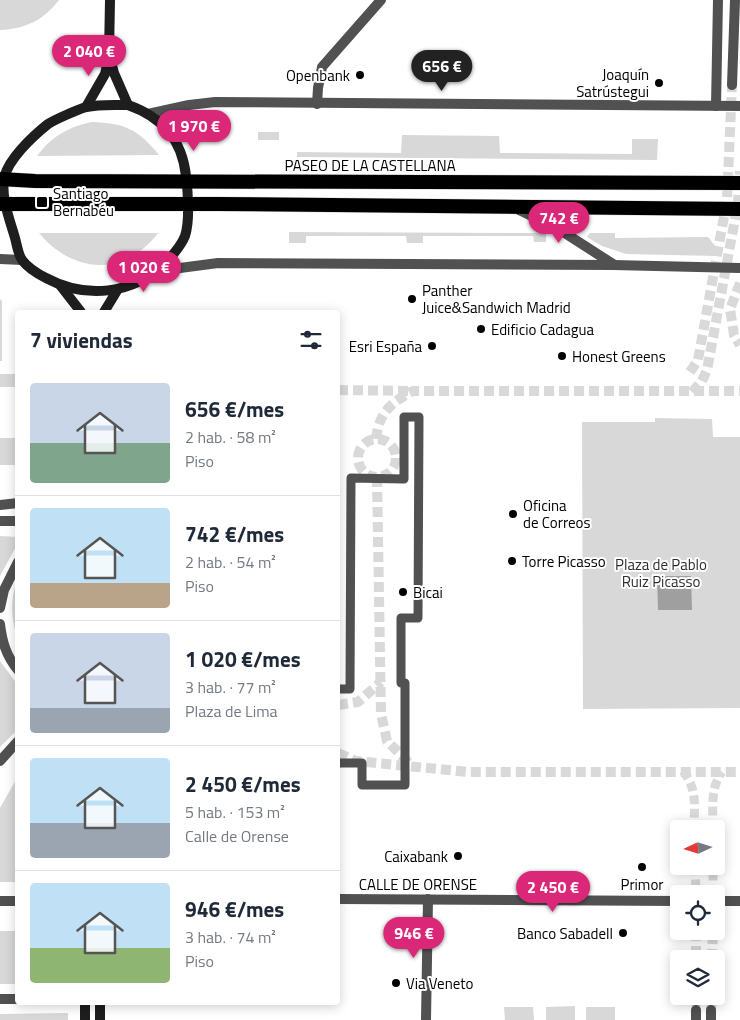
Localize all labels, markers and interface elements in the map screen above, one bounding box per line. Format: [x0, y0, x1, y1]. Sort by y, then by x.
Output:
pin: 2 040 € [43, 34, 135, 77]
text: 2 040 € [63, 39, 115, 63]
pin: 656 € [407, 49, 477, 92]
text: 656 € [422, 54, 462, 78]
place label: Joaquín Satrústegui [576, 63, 649, 103]
place label: Openbank [286, 64, 350, 87]
marker: Openbank [354, 69, 366, 81]
marker: Joaquín Satrústegui [653, 77, 665, 89]
pin: 1 970 € [148, 110, 240, 152]
text: 1 970 € [168, 114, 220, 138]
street label: PASEO DE LA CASTELLANA [284, 154, 456, 177]
place label: Santiago Bernabéu [53, 182, 114, 222]
marker: Santiago Bernabéu [35, 195, 49, 209]
pin: 742 € [524, 202, 594, 244]
text: 742 € [539, 206, 579, 230]
pin: 1 020 € [98, 250, 190, 293]
text: 1 020 € [118, 255, 170, 279]
place label: Panther Juice&Sandwich Madrid [422, 279, 571, 319]
marker: Panther Juice&Sandwich Madrid [406, 293, 418, 305]
place label: Edificio Cadagua [491, 318, 594, 341]
marker: Edificio Cadagua [475, 323, 487, 335]
text: 7 viviendas [30, 324, 133, 356]
icon: filters [297, 326, 325, 354]
place label: Esri España [349, 335, 422, 358]
marker: Esri España [426, 340, 438, 352]
place label: Honest Greens [572, 345, 666, 368]
marker: Honest Greens [556, 350, 568, 362]
text: 656 €/mes [185, 393, 284, 425]
icon: home [70, 403, 130, 463]
text: 2 hab. · 58 m² [185, 425, 276, 449]
text: Piso [185, 449, 214, 473]
place label: Oficina de Correos [523, 494, 590, 534]
marker: Oficina de Correos [507, 508, 519, 520]
text: 742 €/mes [185, 518, 284, 550]
icon: home [70, 528, 130, 588]
text: 2 hab. · 54 m² [185, 550, 276, 574]
place label: Torre Picasso [522, 550, 606, 573]
park label: Plaza de Pablo Ruiz Picasso [615, 553, 707, 593]
marker: Torre Picasso [506, 555, 518, 567]
text: Piso [185, 574, 214, 598]
place label: Bicai [413, 581, 443, 604]
marker: Bicai [397, 586, 409, 598]
text: 1 020 €/mes [185, 643, 301, 675]
icon: home [70, 653, 130, 713]
text: 3 hab. · 77 m² [185, 675, 276, 699]
text: Plaza de Lima [185, 699, 278, 723]
text: 2 450 €/mes [185, 768, 301, 800]
icon: home [70, 778, 130, 838]
text: 5 hab. · 153 m² [185, 800, 285, 824]
north arrow [670, 820, 725, 875]
map controls [670, 820, 725, 1005]
text: Calle de Orense [185, 824, 289, 848]
place label: Caixabank [384, 845, 448, 868]
marker: Caixabank [452, 850, 464, 862]
marker: Primor [636, 861, 648, 873]
pin: 2 450 € [507, 870, 599, 913]
street label: CALLE DE ORENSE [359, 873, 477, 896]
place label: Primor [620, 873, 664, 896]
text: 2 450 € [527, 875, 579, 899]
button: locate [670, 885, 725, 940]
text: 946 €/mes [185, 893, 284, 925]
icon: home [70, 903, 130, 963]
pin: 946 € [379, 916, 449, 959]
text: 946 € [394, 921, 434, 945]
place label: Banco Sabadell [517, 922, 613, 945]
text: 3 hab. · 74 m² [185, 925, 276, 949]
marker: Banco Sabadell [617, 927, 629, 939]
text: Piso [185, 949, 214, 973]
button: layers [670, 950, 725, 1005]
place label: Via Veneto [406, 972, 474, 995]
marker: Via Veneto [390, 977, 402, 989]

